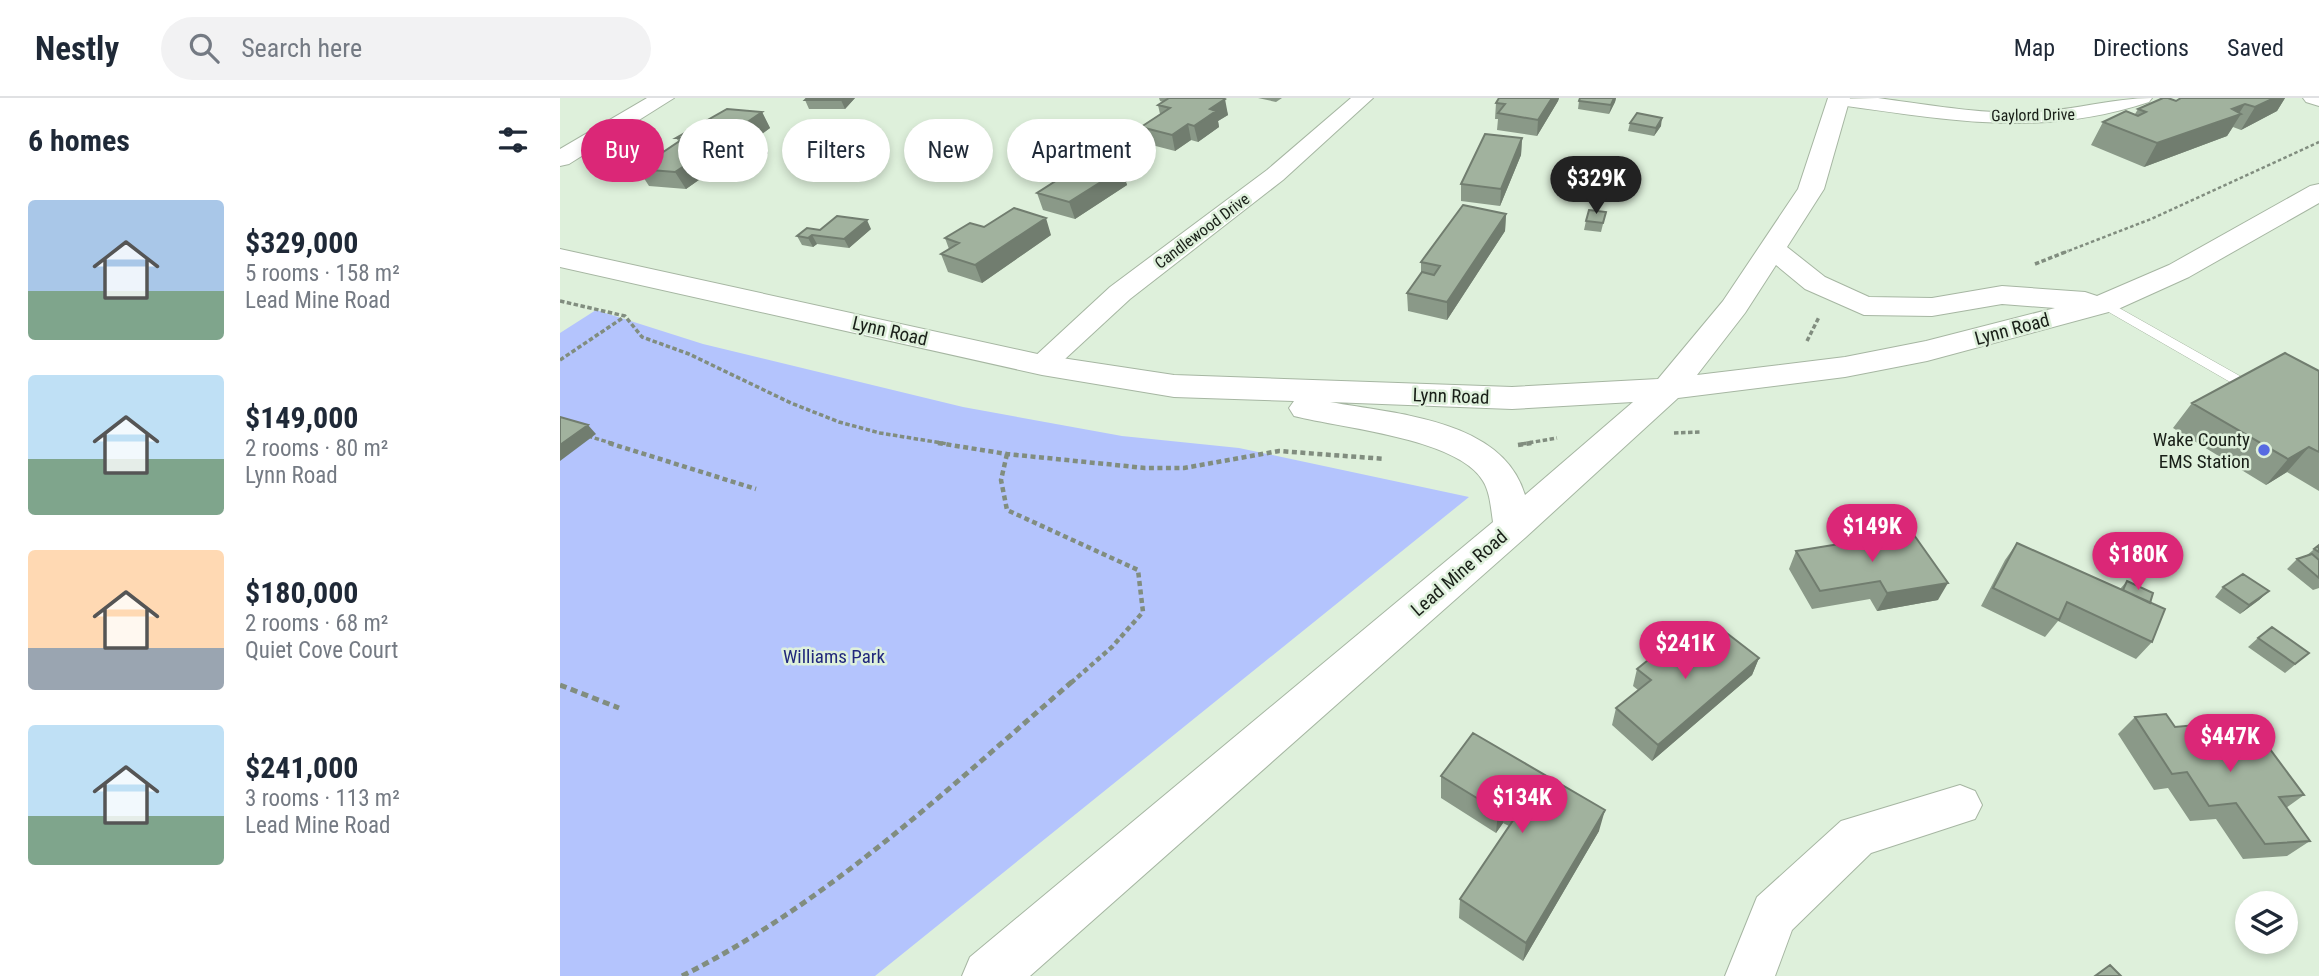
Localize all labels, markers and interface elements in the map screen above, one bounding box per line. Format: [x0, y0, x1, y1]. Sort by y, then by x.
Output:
search box [161, 17, 651, 80]
text: Nestly [35, 29, 119, 68]
icon: search [185, 29, 223, 67]
text: Search here [241, 33, 362, 63]
text: Map [2014, 34, 2055, 62]
text: Directions [2093, 34, 2189, 62]
text: Saved [2227, 34, 2284, 62]
street label: Gaylord Drive [1991, 105, 2075, 125]
chip: Buy [581, 119, 664, 182]
chip: Rent [678, 119, 768, 182]
chip: Filters [782, 119, 890, 182]
chip: New [904, 119, 993, 182]
chip: Apartment [1007, 119, 1156, 182]
icon: filters [494, 121, 532, 159]
text: 6 homes [28, 123, 130, 158]
pin: $329K [1547, 156, 1645, 216]
text: $329K [1566, 165, 1626, 192]
street label: Candlewood Drive [1151, 189, 1253, 273]
text: $329,000 [245, 225, 358, 260]
icon: home [84, 228, 168, 312]
text: 5 rooms · 158 m² [245, 260, 400, 287]
text: Lead Mine Road [245, 287, 390, 314]
street label: Lynn Road [1972, 308, 2052, 350]
street label: Lynn Road [850, 311, 930, 351]
street label: Lynn Road [1412, 383, 1490, 409]
text: $149,000 [245, 400, 358, 435]
icon: home [84, 403, 168, 487]
place label: Wake County EMS Station [2153, 428, 2250, 473]
text: 2 rooms · 80 m² [245, 435, 388, 462]
marker: Wake County EMS Station [2256, 442, 2272, 458]
text: Lynn Road [245, 462, 338, 489]
pin: $149K [1823, 504, 1921, 564]
text: $149K [1842, 513, 1902, 540]
street label: Lead Mine Road [1406, 525, 1512, 621]
pin: $180K [2089, 532, 2187, 592]
text: $180K [2108, 541, 2168, 568]
text: $180,000 [245, 575, 358, 610]
icon: home [84, 578, 168, 662]
text: 2 rooms · 68 m² [245, 610, 388, 637]
pin: $241K [1636, 622, 1734, 681]
text: $241K [1655, 630, 1715, 657]
text: Quiet Cove Court [245, 637, 398, 664]
park label: Williams Park [783, 645, 886, 668]
pin: $447K [2181, 714, 2279, 774]
text: $447K [2200, 723, 2260, 750]
text: $241,000 [245, 750, 358, 785]
icon: home [84, 753, 168, 837]
pin: $134K [1473, 776, 1571, 835]
text: $134K [1492, 784, 1552, 811]
text: 3 rooms · 113 m² [245, 785, 400, 812]
text: Lead Mine Road [245, 812, 390, 839]
map controls [2235, 891, 2298, 954]
button: layers [2235, 891, 2298, 954]

